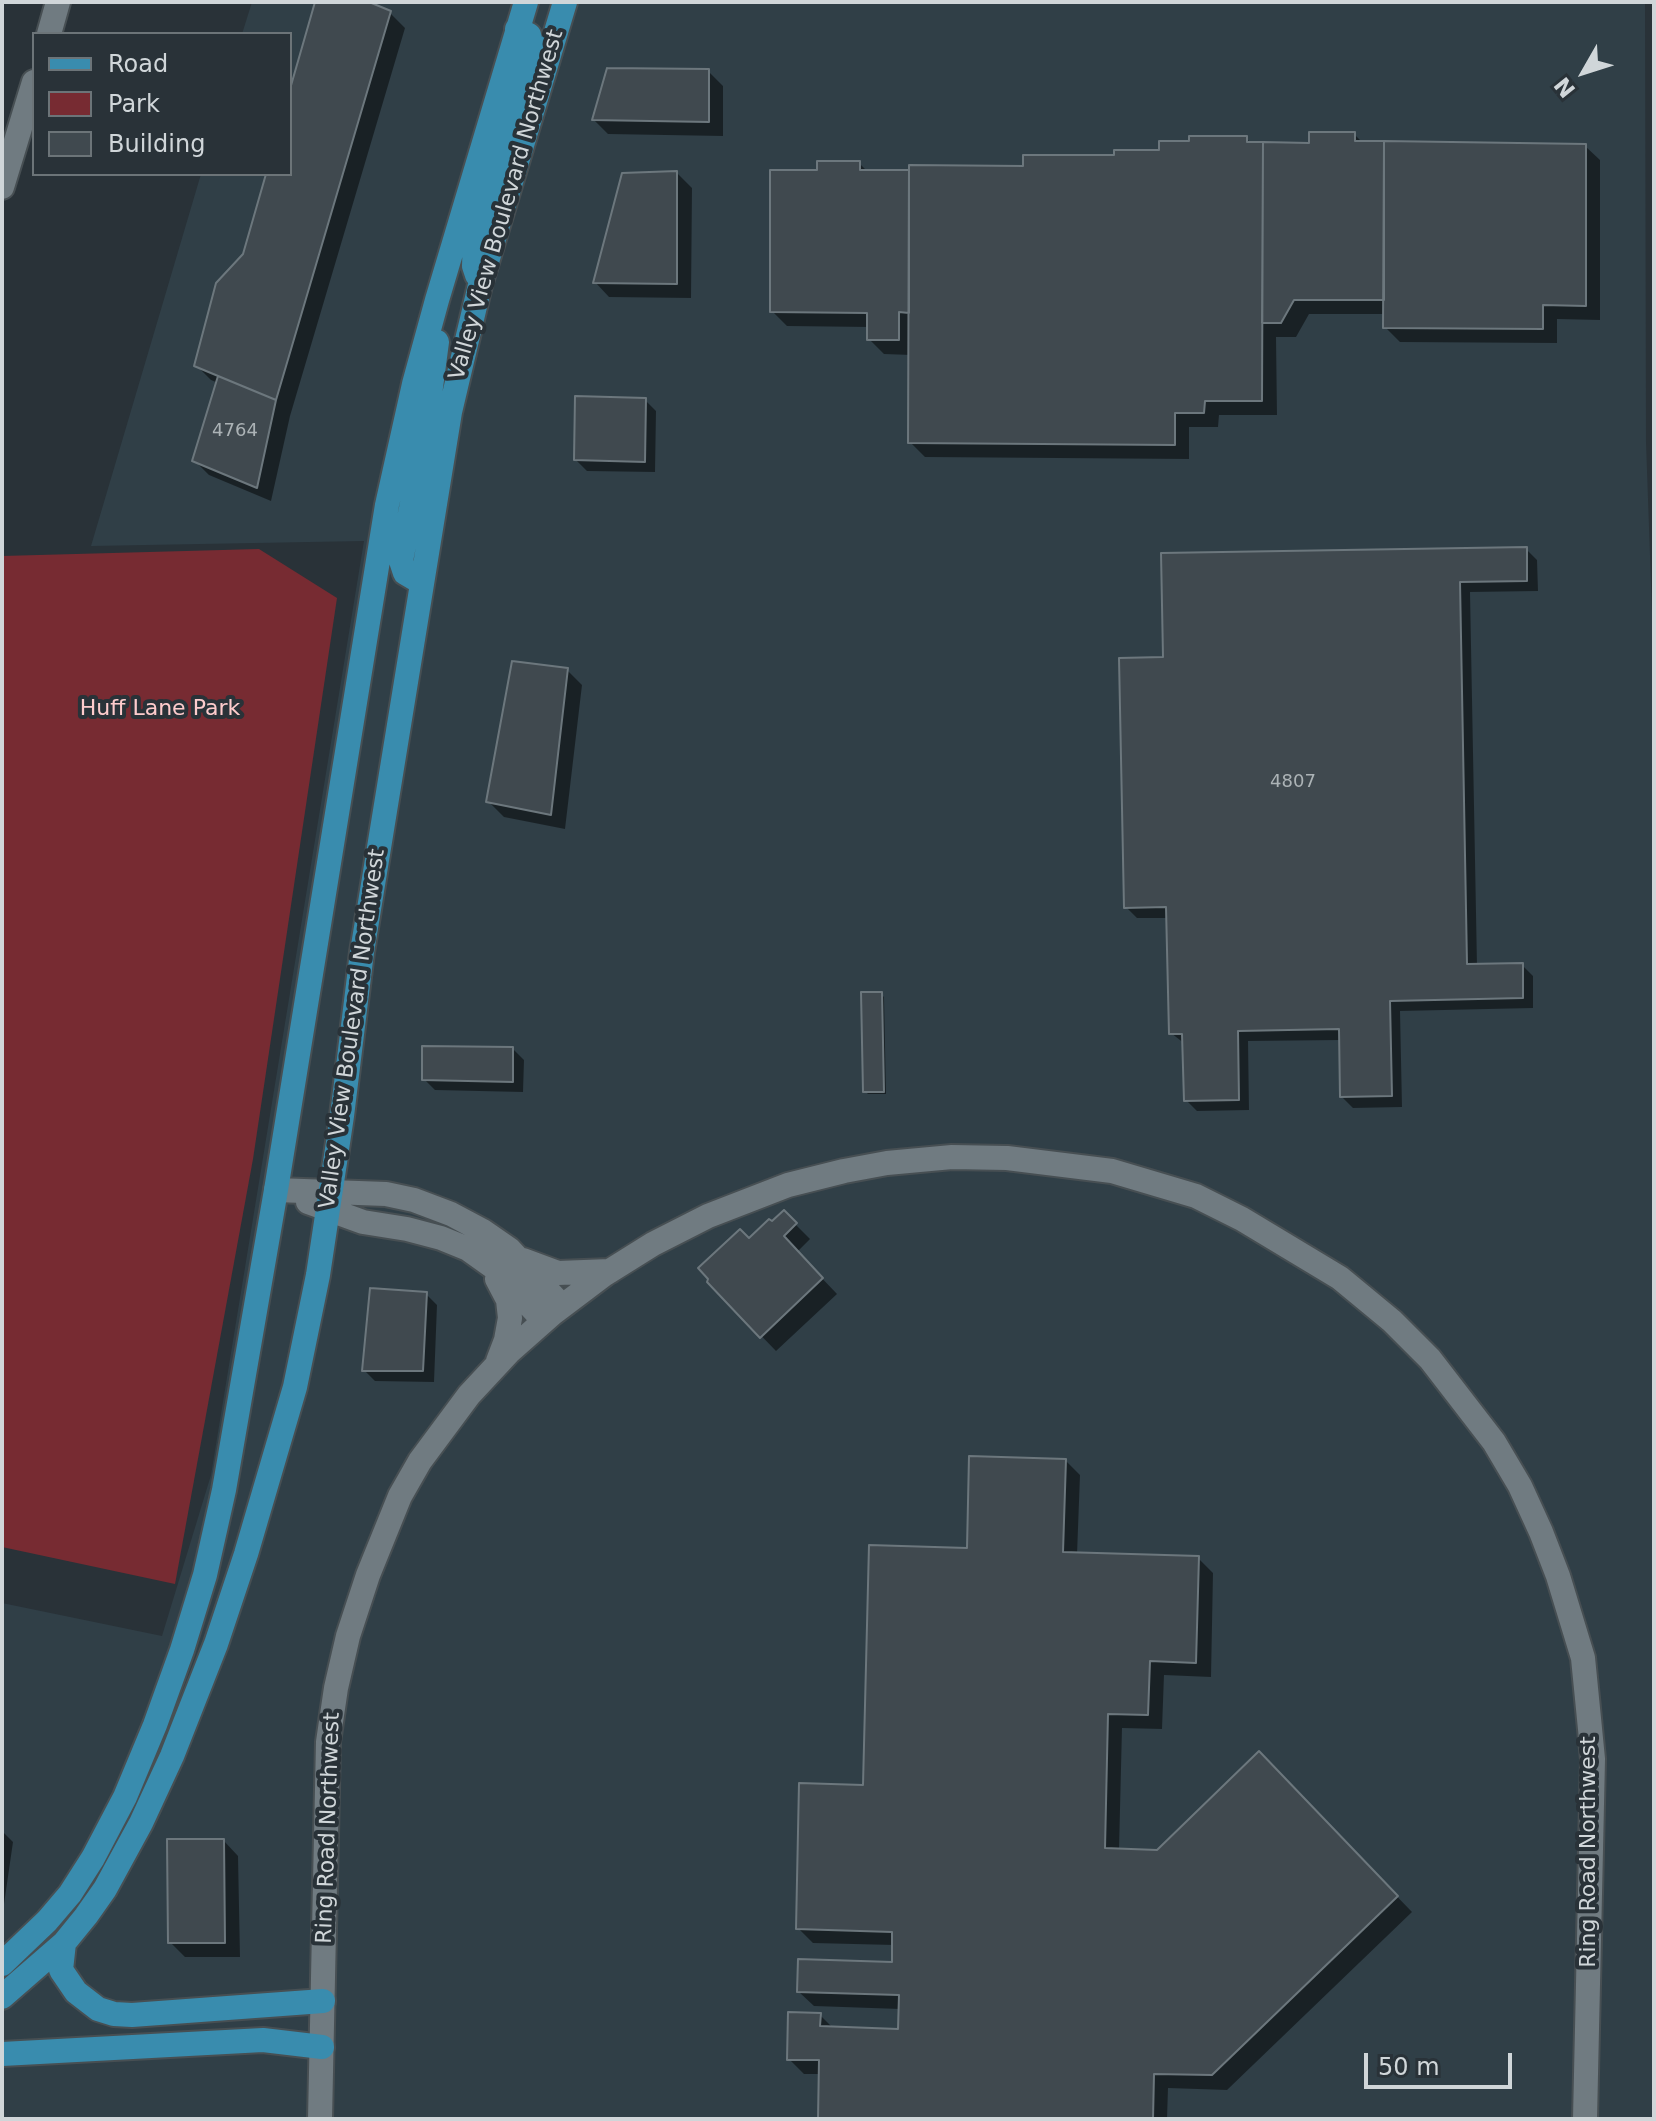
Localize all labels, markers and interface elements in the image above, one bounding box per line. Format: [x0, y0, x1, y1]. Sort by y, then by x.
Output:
street label: Valley View Boulevard Northwest [444, 27, 570, 383]
legend [32, 32, 292, 176]
north arrow [1544, 32, 1624, 112]
text: Road [108, 50, 168, 78]
text: N [1549, 72, 1580, 102]
text: Park [108, 90, 160, 118]
text: Building [108, 130, 205, 158]
house number: 4764 [212, 420, 258, 442]
park label: Huff Lane Park [80, 696, 240, 722]
house number: 4807 [1270, 771, 1316, 793]
street label: Valley View Boulevard Northwest [315, 847, 391, 1211]
street label: Ring Road Northwest [312, 1712, 346, 1944]
street label: Ring Road Northwest [1576, 1736, 1602, 1968]
scale bar [1368, 2037, 1516, 2087]
text: 50 m [1378, 2053, 1440, 2081]

